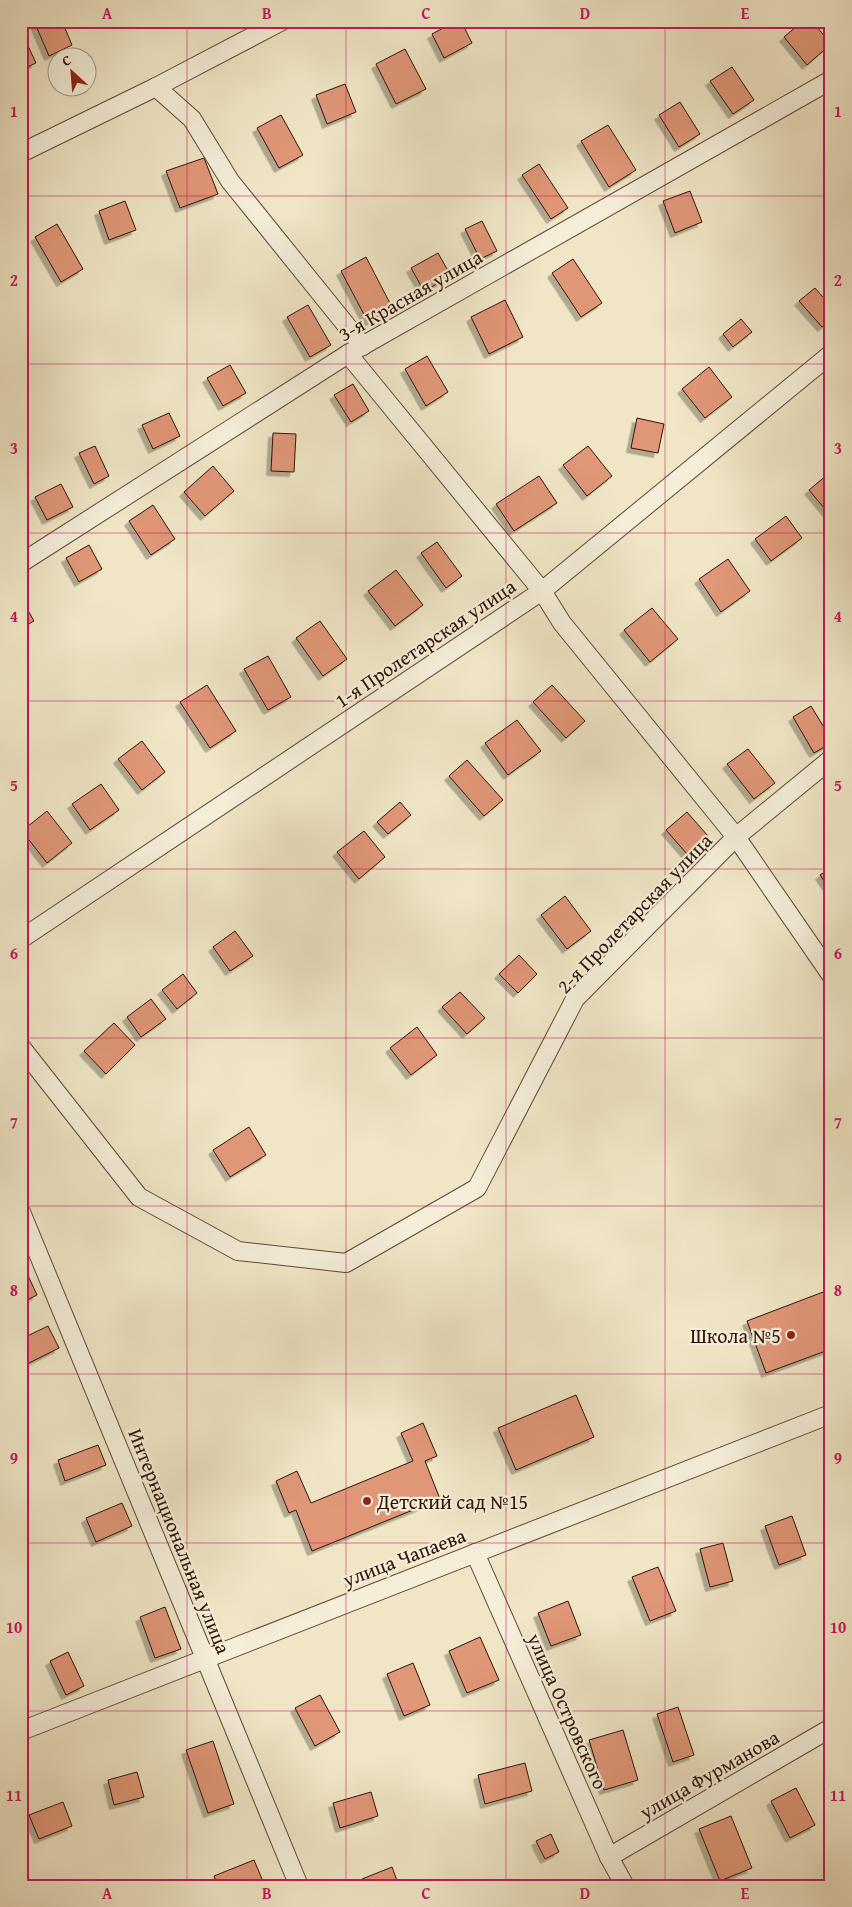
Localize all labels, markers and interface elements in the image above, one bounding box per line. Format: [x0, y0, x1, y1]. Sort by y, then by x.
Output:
text: A [102, 1, 113, 25]
text: B [262, 1, 272, 25]
text: C [421, 1, 431, 25]
text: D [580, 1, 590, 25]
text: E [741, 1, 750, 25]
north arrow [48, 48, 98, 98]
text: С [58, 50, 74, 71]
text: 1 [10, 99, 18, 123]
text: 1 [834, 99, 842, 123]
street label: 3-я Красная улица [333, 242, 488, 348]
text: 2 [10, 268, 18, 292]
text: 2 [834, 268, 842, 292]
text: 3 [10, 436, 18, 460]
text: 3 [834, 436, 842, 460]
street label: 1-я Пролетарская улица [329, 571, 522, 714]
text: 4 [10, 604, 18, 628]
text: 4 [834, 604, 842, 628]
text: 5 [10, 773, 18, 797]
text: 5 [834, 773, 842, 797]
street label: 2-я Пролетарская улица [550, 826, 719, 1000]
text: 6 [10, 941, 18, 965]
text: 6 [834, 941, 842, 965]
text: 7 [10, 1110, 18, 1134]
text: 7 [834, 1110, 842, 1134]
text: 8 [10, 1278, 18, 1302]
text: 8 [834, 1278, 842, 1302]
place label: Школа №5 [690, 1321, 781, 1350]
marker: Школа №5 [785, 1329, 797, 1341]
street label: Интернациональная улица [121, 1424, 239, 1658]
text: 9 [10, 1446, 18, 1470]
text: 9 [834, 1446, 842, 1470]
place label: Детский сад №15 [376, 1487, 528, 1516]
marker: Детский сад №15 [361, 1495, 373, 1507]
street label: улица Чапаева [337, 1520, 470, 1594]
text: 10 [6, 1615, 22, 1639]
text: 10 [830, 1615, 846, 1639]
street label: улица Островского [520, 1627, 615, 1794]
street label: улица Фурманова [633, 1722, 785, 1826]
text: 11 [6, 1783, 22, 1807]
text: 11 [830, 1783, 846, 1807]
text: A [102, 1881, 113, 1905]
text: B [262, 1881, 272, 1905]
text: C [421, 1881, 431, 1905]
text: D [580, 1881, 590, 1905]
text: E [741, 1881, 750, 1905]

